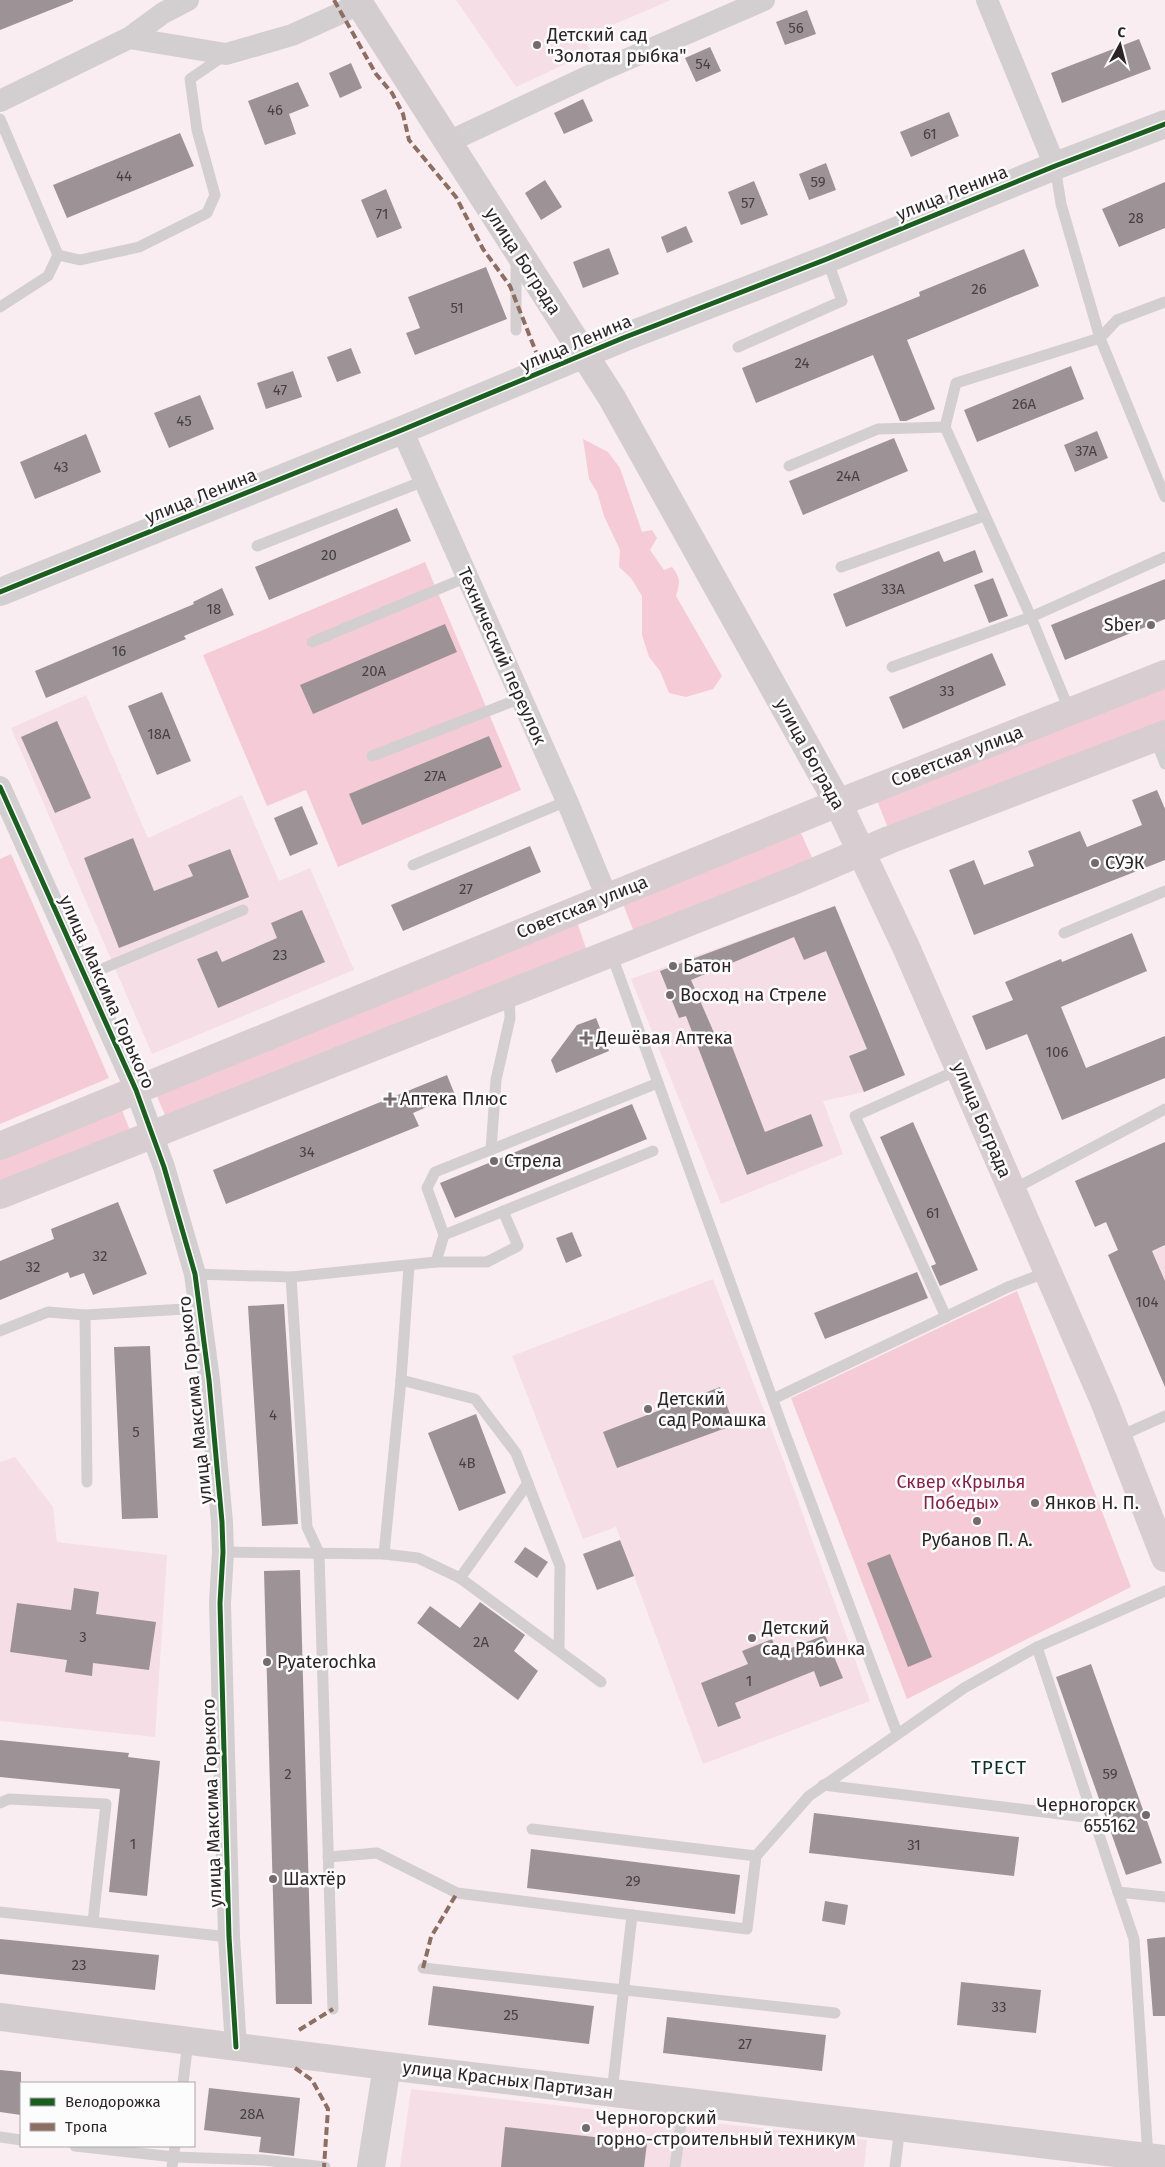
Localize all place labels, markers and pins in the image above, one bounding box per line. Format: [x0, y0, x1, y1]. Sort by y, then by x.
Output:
place label: Детский сад "Золотая рыбка" [546, 24, 686, 67]
marker: Детский сад "Золотая рыбка" [531, 39, 543, 51]
place label: Sber [1104, 614, 1141, 636]
marker: Sber [1145, 619, 1157, 631]
place label: СУЭК [1105, 852, 1145, 874]
marker: СУЭК [1089, 857, 1101, 869]
place label: Батон [683, 955, 732, 977]
marker: Батон [667, 960, 679, 972]
place label: Восход на Стреле [680, 984, 827, 1006]
marker: Восход на Стреле [664, 989, 676, 1001]
place label: Дешёвая Аптека [595, 1027, 733, 1049]
marker: Дешёвая Аптека [580, 1032, 592, 1044]
place label: Аптека Плюс [400, 1088, 508, 1110]
marker: Аптека Плюс [384, 1093, 396, 1105]
place label: Стрела [504, 1150, 562, 1172]
marker: Стрела [488, 1155, 500, 1167]
place label: Детский сад Ромашка [657, 1388, 767, 1431]
marker: Детский сад Ромашка [642, 1403, 654, 1415]
place label: Янков Н. П. [1045, 1492, 1139, 1514]
marker: Янков Н. П. [1029, 1497, 1041, 1509]
marker: Рубанов П. А. [971, 1515, 983, 1527]
place label: Рубанов П. А. [921, 1529, 1033, 1551]
place label: Детский сад Рябинка [761, 1617, 865, 1660]
marker: Детский сад Рябинка [746, 1632, 758, 1644]
place label: Pyaterochka [277, 1651, 377, 1673]
marker: Pyaterochka [261, 1656, 273, 1668]
place label: Черногорск 655162 [1037, 1794, 1137, 1837]
marker: Черногорск 655162 [1140, 1809, 1152, 1821]
place label: Шахтёр [283, 1868, 346, 1890]
marker: Шахтёр [267, 1873, 279, 1885]
place label: Черногорский горно-строительный техникум [596, 2107, 856, 2150]
marker: Черногорский горно-строительный техникум [580, 2122, 592, 2134]

